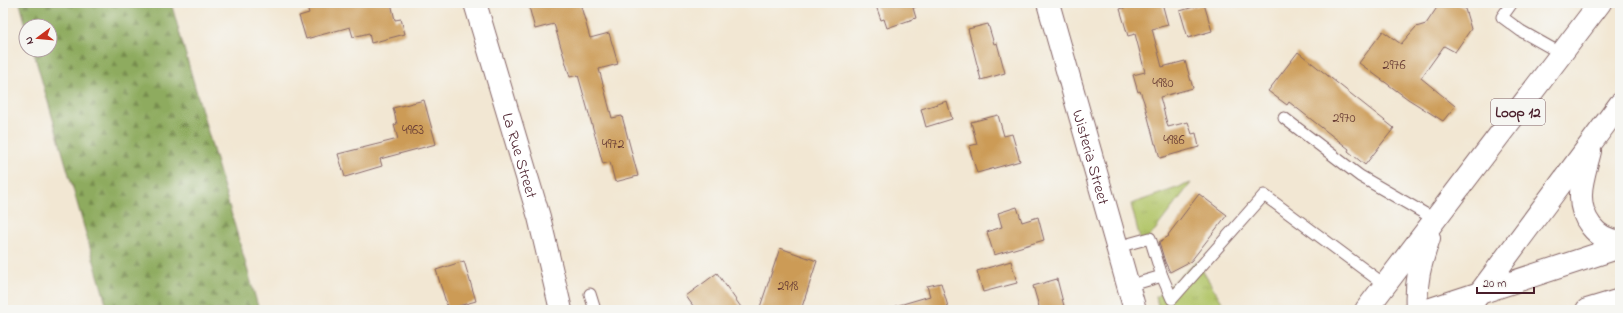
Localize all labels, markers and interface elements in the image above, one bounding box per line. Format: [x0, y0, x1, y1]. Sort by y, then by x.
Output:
north arrow [18, 18, 58, 58]
text: N [21, 35, 38, 46]
house number: 2976 [1382, 55, 1406, 76]
house number: 4980 [1152, 73, 1174, 94]
road number: Loop 12 [1491, 99, 1545, 125]
street label: Wisteria Street [1065, 107, 1115, 208]
house number: 2970 [1333, 108, 1356, 129]
street label: La Rue Street [495, 110, 543, 202]
house number: 4963 [402, 120, 424, 141]
house number: 4986 [1163, 130, 1185, 151]
house number: 4972 [602, 134, 624, 155]
scale bar [1477, 269, 1534, 295]
text: 20 m [1483, 275, 1506, 293]
house number: 2918 [778, 276, 798, 297]

